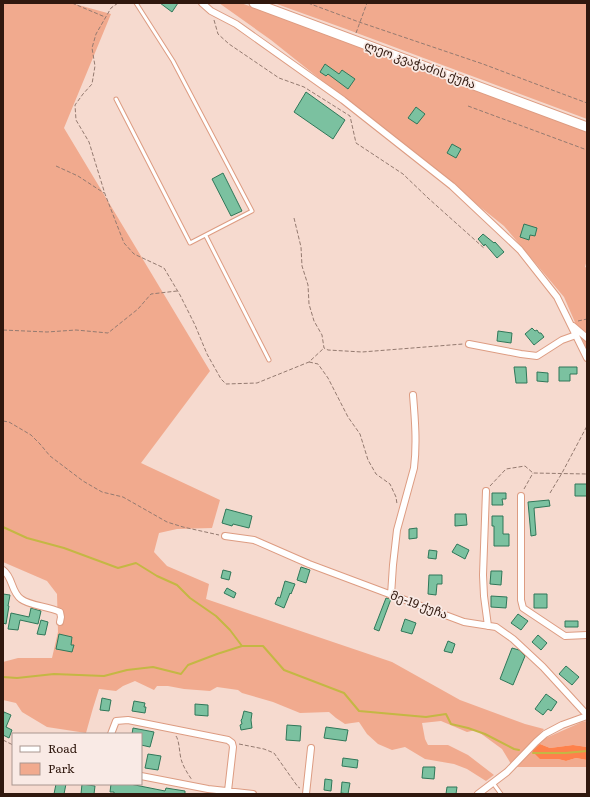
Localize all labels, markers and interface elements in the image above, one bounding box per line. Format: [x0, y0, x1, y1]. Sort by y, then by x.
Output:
street label: ლეო კვაჭაძის ქუჩა [362, 36, 479, 93]
street label: მე-19 ქუჩა [388, 585, 451, 623]
legend [12, 733, 142, 785]
text: Road [48, 739, 78, 757]
text: Park [48, 759, 75, 777]

